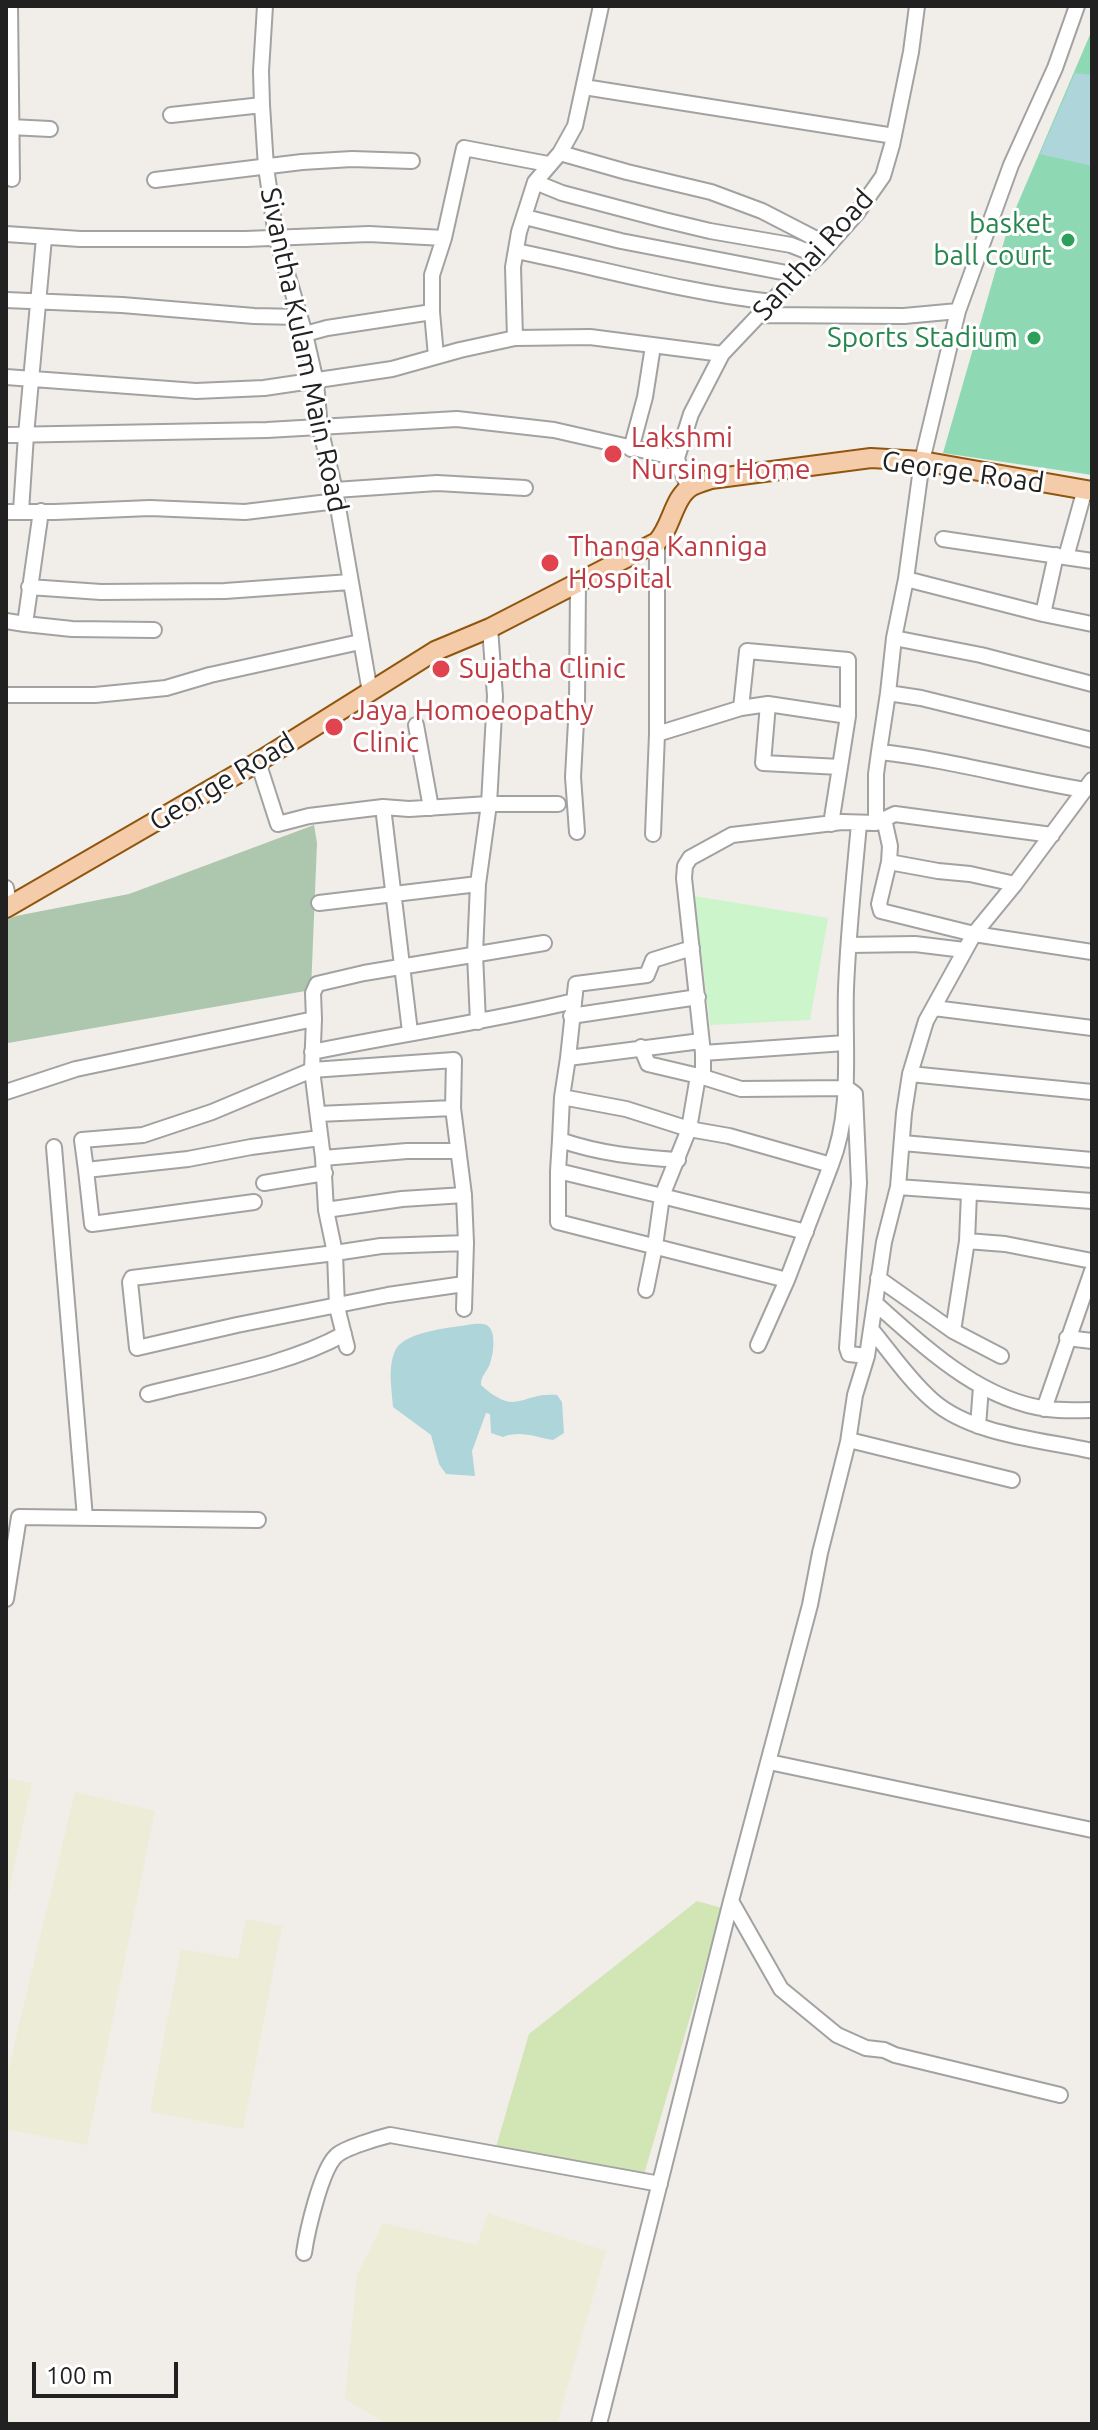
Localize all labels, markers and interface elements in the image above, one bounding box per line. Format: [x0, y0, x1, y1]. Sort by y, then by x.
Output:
street label: Santhai Road [746, 183, 880, 327]
street label: Sivantha Kulam Main Road [253, 185, 355, 515]
place label: basket ball court [933, 207, 1052, 273]
marker: basket ball court [1059, 231, 1077, 249]
place label: Sports Stadium [827, 321, 1018, 355]
marker: Sports Stadium [1025, 329, 1043, 347]
place label: Lakshmi Nursing Home [631, 421, 811, 487]
marker: Lakshmi Nursing Home [602, 443, 624, 465]
street label: George Road [880, 444, 1046, 500]
place label: Thanga Kanniga Hospital [568, 530, 768, 596]
marker: Thanga Kanniga Hospital [539, 552, 561, 574]
place label: Sujatha Clinic [459, 652, 626, 686]
marker: Sujatha Clinic [430, 658, 452, 680]
place label: Jaya Homoeopathy Clinic [352, 694, 594, 760]
marker: Jaya Homoeopathy Clinic [323, 716, 345, 738]
street label: George Road [143, 725, 301, 839]
scale bar [36, 2346, 182, 2396]
text: 100 m [46, 2362, 113, 2389]

